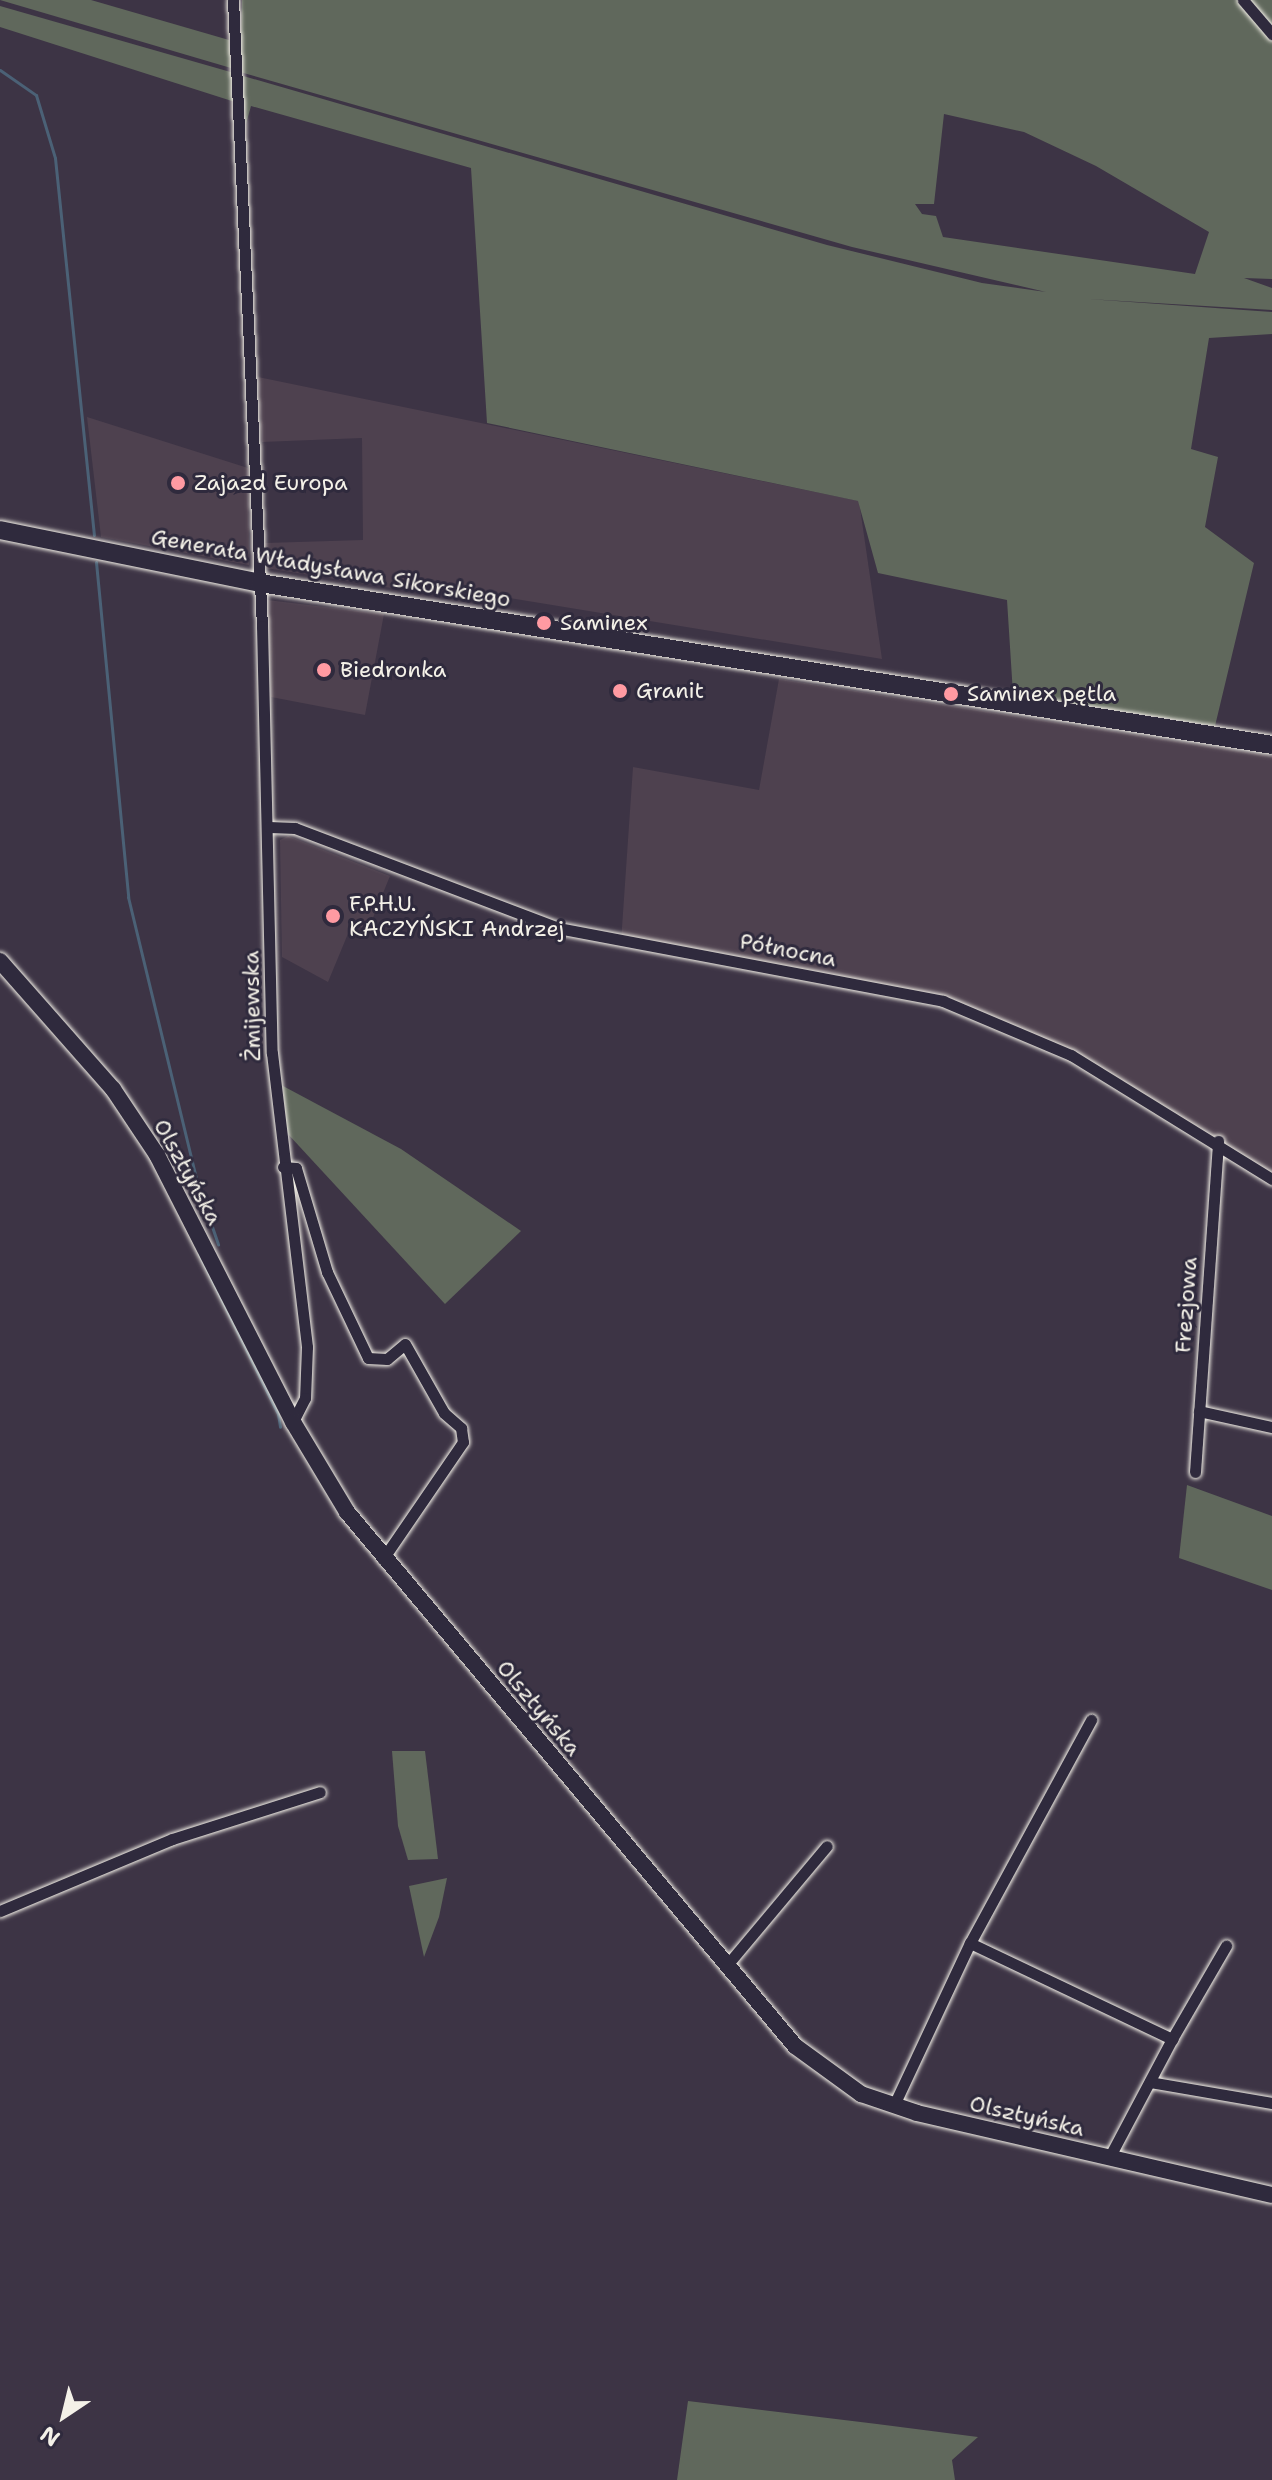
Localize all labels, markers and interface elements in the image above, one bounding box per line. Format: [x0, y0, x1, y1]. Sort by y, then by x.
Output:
place label: Zajazd Europa [194, 470, 348, 496]
marker: Zajazd Europa [169, 474, 187, 492]
street label: Generała Władysława Sikorskiego [149, 523, 513, 613]
place label: Saminex [560, 610, 648, 636]
marker: Saminex [535, 614, 553, 632]
place label: Biedronka [340, 657, 447, 683]
marker: Biedronka [315, 661, 333, 679]
place label: Granit [636, 678, 704, 704]
place label: Saminex pętla [967, 681, 1116, 707]
marker: Granit [611, 682, 629, 700]
marker: Saminex pętla [942, 685, 960, 703]
place label: F.P.H.U. KACZYŃSKI Andrzej [349, 890, 564, 942]
marker: F.P.H.U. KACZYŃSKI Andrzej [324, 907, 342, 925]
street label: Północna [738, 928, 838, 972]
street label: Żmijewska [238, 950, 266, 1062]
street label: Olsztyńska [148, 1114, 228, 1230]
street label: Frezjowa [1169, 1256, 1203, 1354]
street label: Olsztyńska [491, 1655, 587, 1761]
street label: Olsztyńska [967, 2090, 1087, 2142]
north arrow [24, 2376, 104, 2456]
text: N [34, 2419, 65, 2453]

